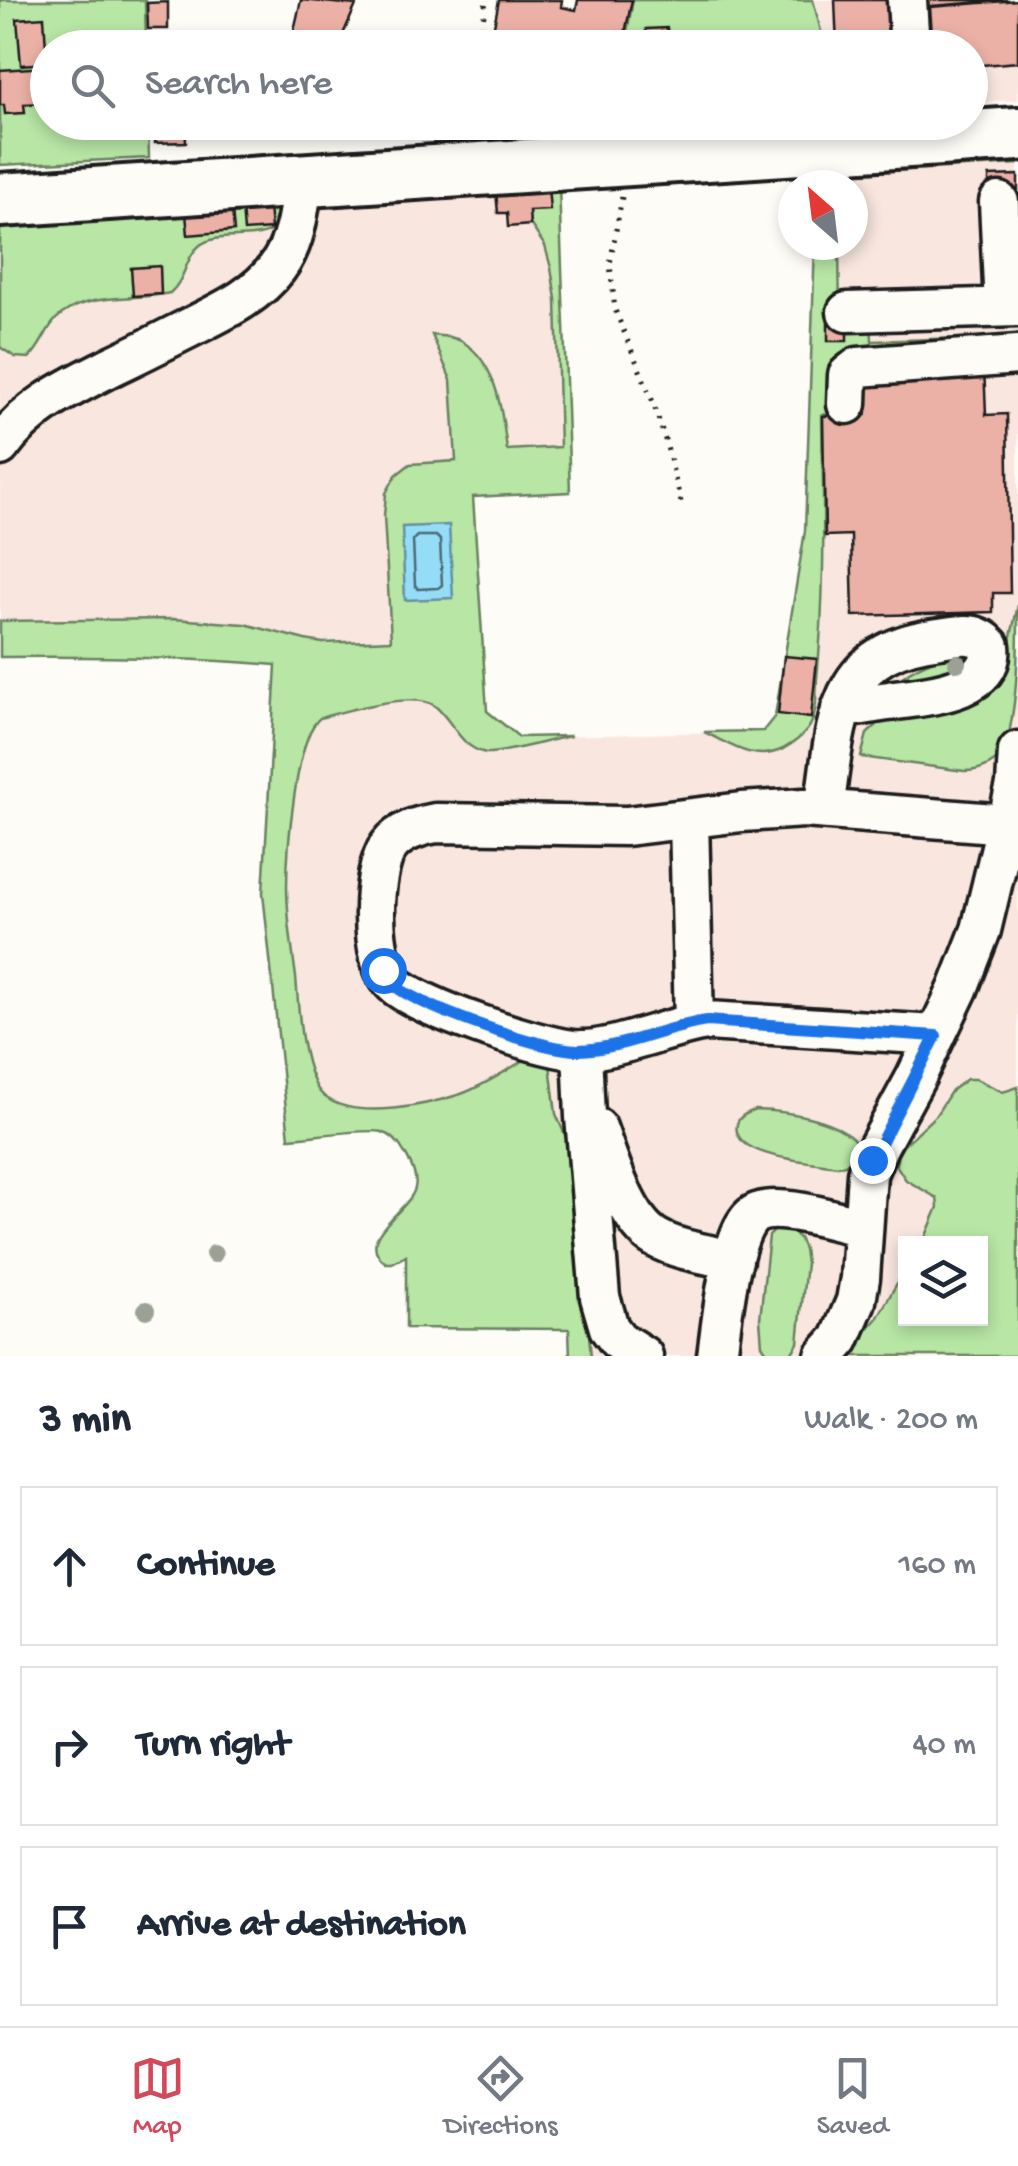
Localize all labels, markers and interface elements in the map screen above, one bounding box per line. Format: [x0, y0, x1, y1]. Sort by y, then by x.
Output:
search box [30, 30, 988, 140]
icon: search [65, 58, 120, 113]
text: Search here [145, 63, 332, 107]
north arrow [778, 170, 868, 260]
route start [361, 948, 407, 994]
route end [850, 1138, 896, 1184]
map controls [898, 1236, 988, 1326]
button: layers [898, 1236, 988, 1326]
text: 3 min [40, 1397, 131, 1446]
text: Walk · 200 m [804, 1402, 978, 1440]
icon: ahead [42, 1539, 97, 1594]
text: Continue [137, 1544, 275, 1588]
text: 160 m [898, 1547, 976, 1585]
icon: right [42, 1719, 97, 1774]
text: Turn right [137, 1724, 289, 1768]
text: 40 m [912, 1727, 976, 1765]
icon: arrive [42, 1899, 97, 1954]
text: Arrive at destination [137, 1904, 466, 1948]
tab: Map [130, 2051, 185, 2144]
tab: Directions [444, 2051, 558, 2144]
tab: Saved [817, 2051, 888, 2144]

